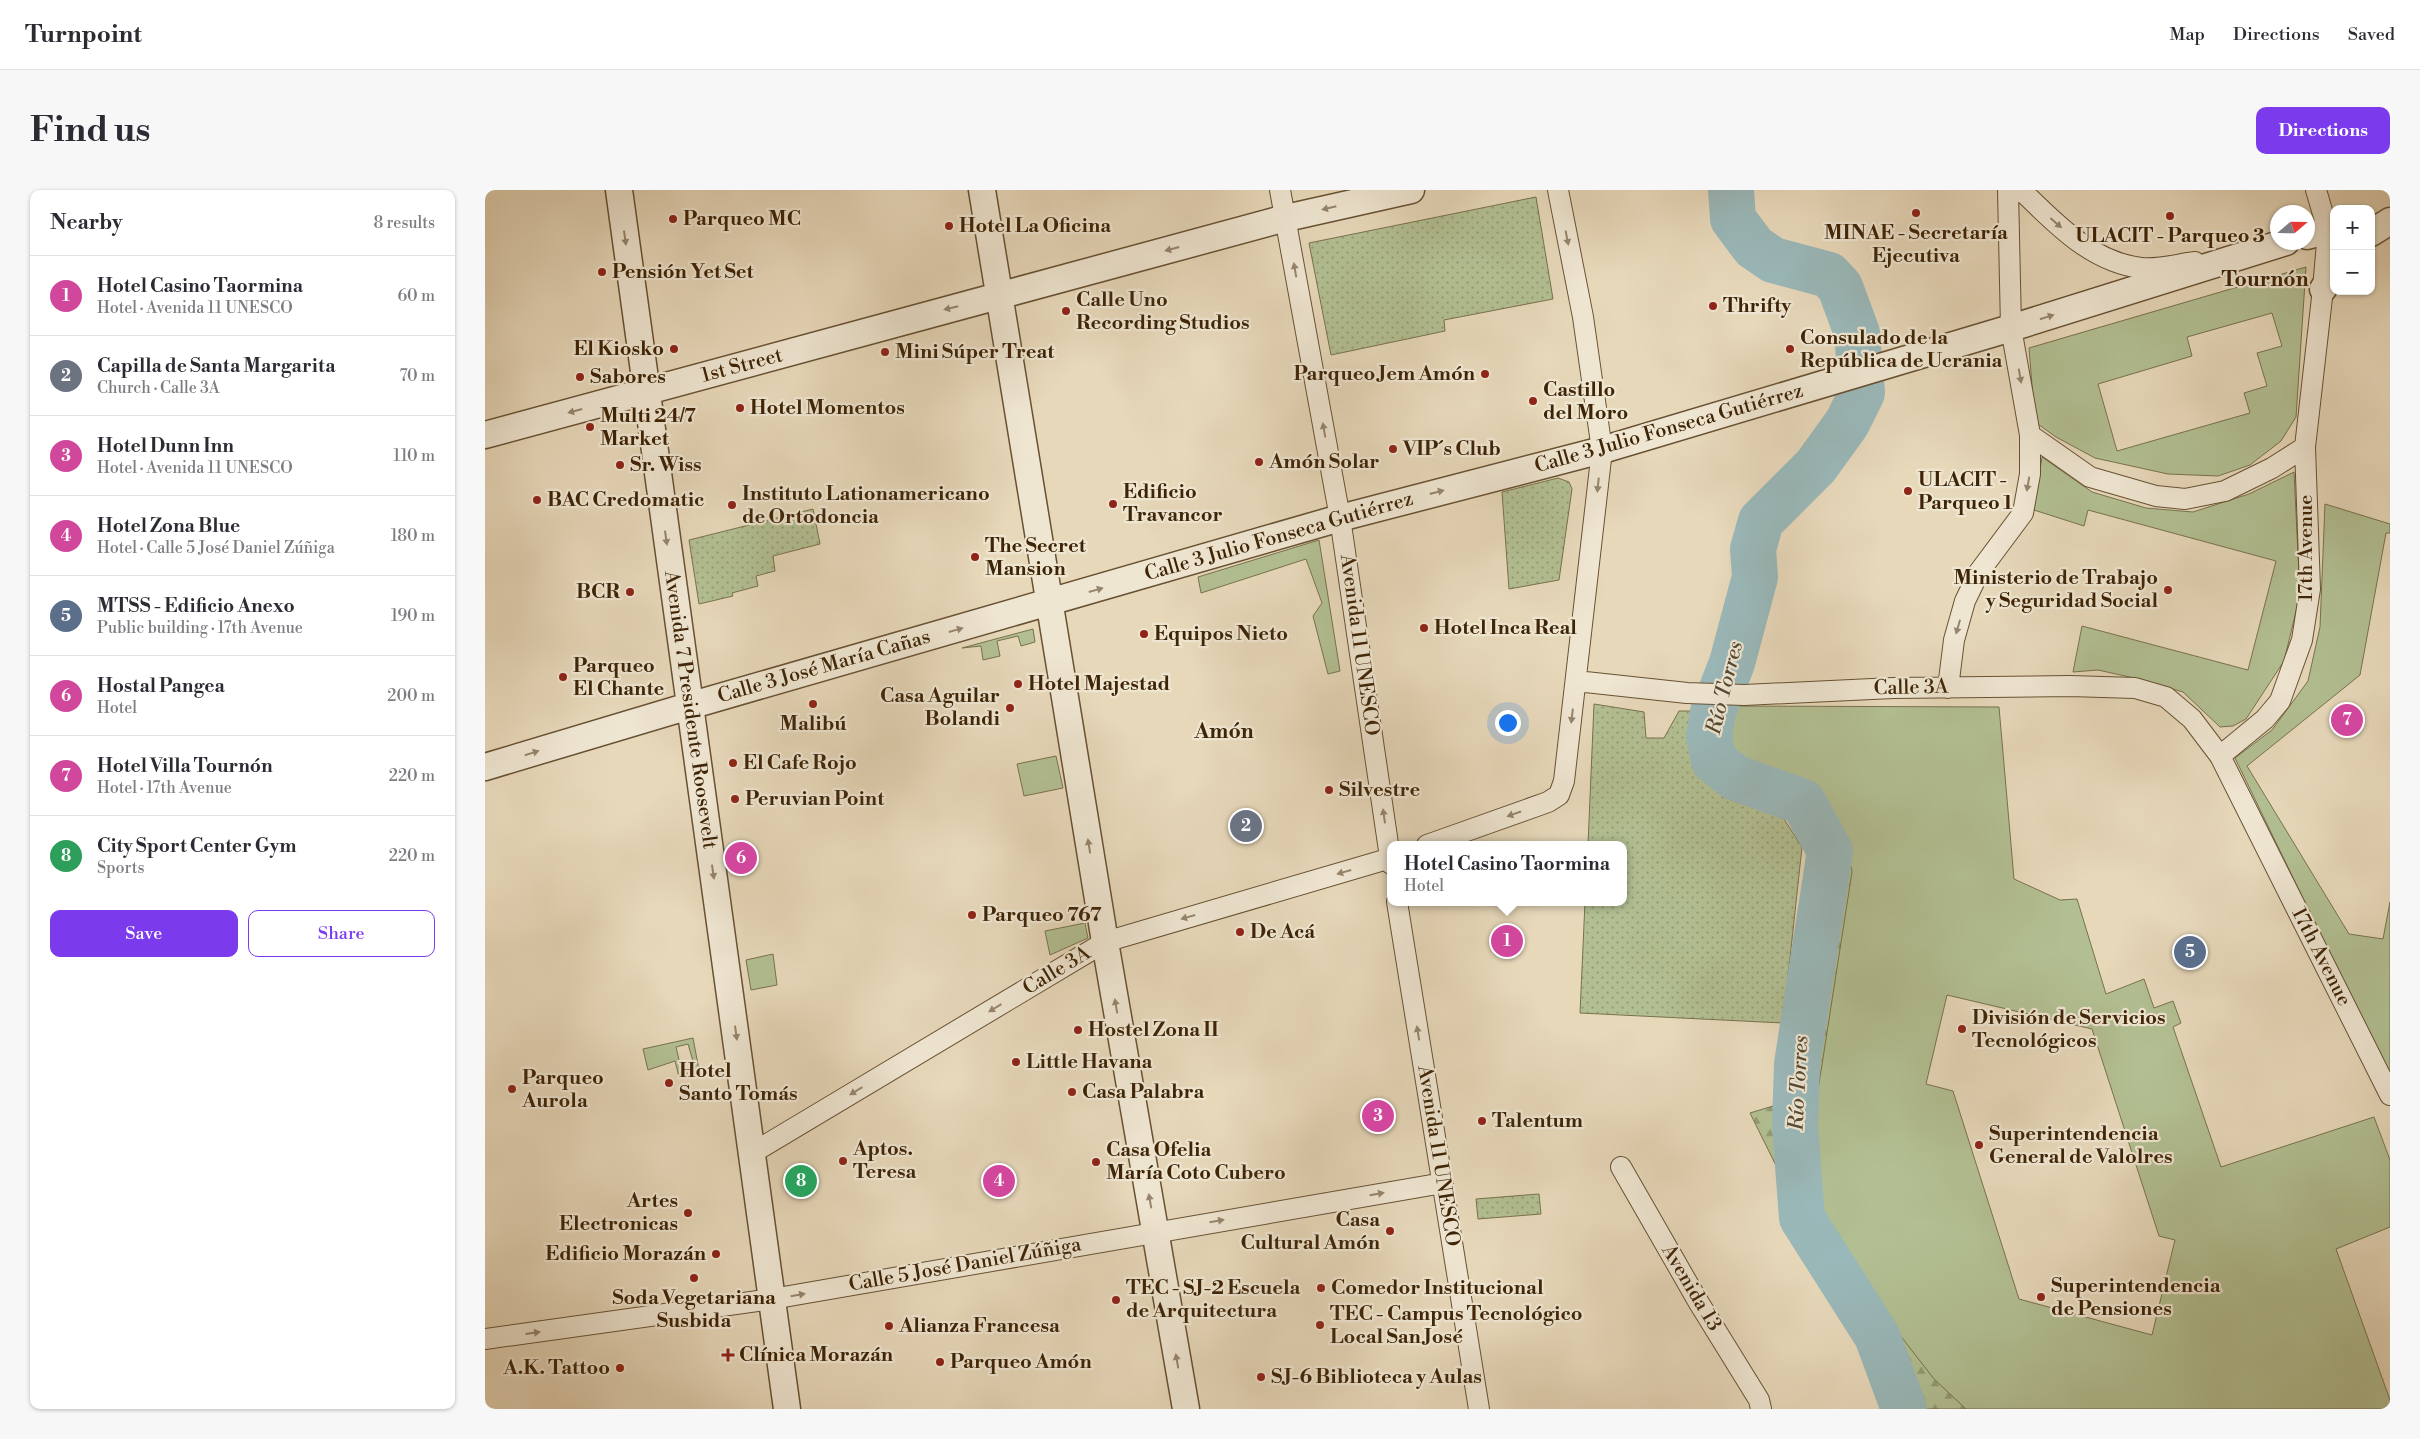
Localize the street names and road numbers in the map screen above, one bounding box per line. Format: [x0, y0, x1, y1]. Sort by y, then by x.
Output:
street label: 1st Street [699, 343, 785, 389]
street label: Calle 3 Julio Fonseca Gutiérrez [1532, 379, 1806, 479]
street label: Calle 3 Julio Fonseca Gutiérrez [1142, 487, 1416, 587]
street label: 17th Avenue [2294, 495, 2319, 601]
street label: Avenida 11 UNESCO [1334, 552, 1384, 737]
street label: Avenida 7 Presidente Roosevelt [658, 568, 722, 851]
street label: Calle 3 José María Cañas [715, 625, 933, 709]
street label: Calle 3A [1873, 675, 1950, 701]
street label: 17th Avenue [2286, 904, 2356, 1010]
street label: Calle 3A [1019, 940, 1097, 1001]
street label: Avenida 11 UNESCO [1411, 1063, 1465, 1248]
street label: Calle 5 José Daniel Zúñiga [847, 1232, 1084, 1298]
street label: Avenida 13 [1655, 1239, 1727, 1336]

